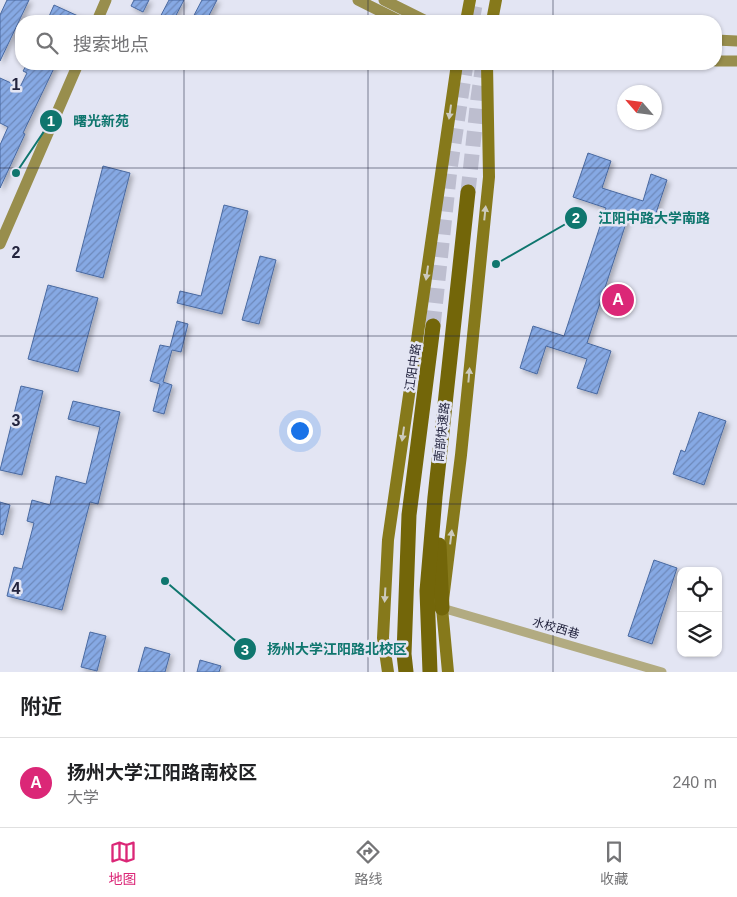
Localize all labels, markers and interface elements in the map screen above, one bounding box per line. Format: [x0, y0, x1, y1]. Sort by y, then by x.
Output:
search box [15, 15, 722, 70]
icon: search [33, 29, 61, 57]
text: 搜索地点 [73, 34, 149, 55]
text: 1 [12, 76, 21, 93]
north arrow [617, 85, 662, 130]
one-way arrow [446, 104, 454, 120]
callout: 曙光新苑 [38, 106, 139, 135]
text: 1 [47, 112, 55, 129]
text: 曙光新苑 [73, 113, 129, 129]
callout: 江阳中路大学南路 [563, 203, 720, 232]
one-way arrow [481, 205, 489, 221]
text: 2 [572, 209, 580, 226]
text: 江阳中路大学南路 [598, 210, 710, 226]
text: 2 [12, 244, 21, 261]
one-way arrow [422, 265, 430, 281]
pin: A [602, 281, 634, 319]
street label: 江阳中路 [403, 342, 423, 392]
one-way arrow [465, 367, 473, 383]
street label: 南部快速路 [432, 401, 452, 463]
text: 3 [12, 412, 21, 429]
your location [287, 418, 313, 444]
one-way arrow [399, 426, 407, 442]
one-way arrow [447, 528, 455, 544]
map controls [677, 567, 722, 657]
button: locate [677, 567, 722, 612]
text: 4 [12, 580, 21, 597]
one-way arrow [381, 587, 389, 603]
button: layers [677, 612, 722, 657]
street label: 水校西巷 [531, 615, 581, 641]
callout: 扬州大学江阳路北校区 [232, 635, 417, 664]
text: 3 [241, 641, 249, 658]
text: 扬州大学江阳路北校区 [267, 641, 407, 657]
text: 附近 [20, 695, 62, 718]
text: 扬州大学江阳路南校区 [67, 762, 257, 783]
text: A [30, 774, 42, 791]
text: 240 m [673, 774, 717, 791]
text: 大学 [67, 789, 99, 806]
tab: 地图 [109, 838, 137, 888]
tab: 路线 [354, 838, 382, 888]
tab: 收藏 [600, 838, 628, 888]

